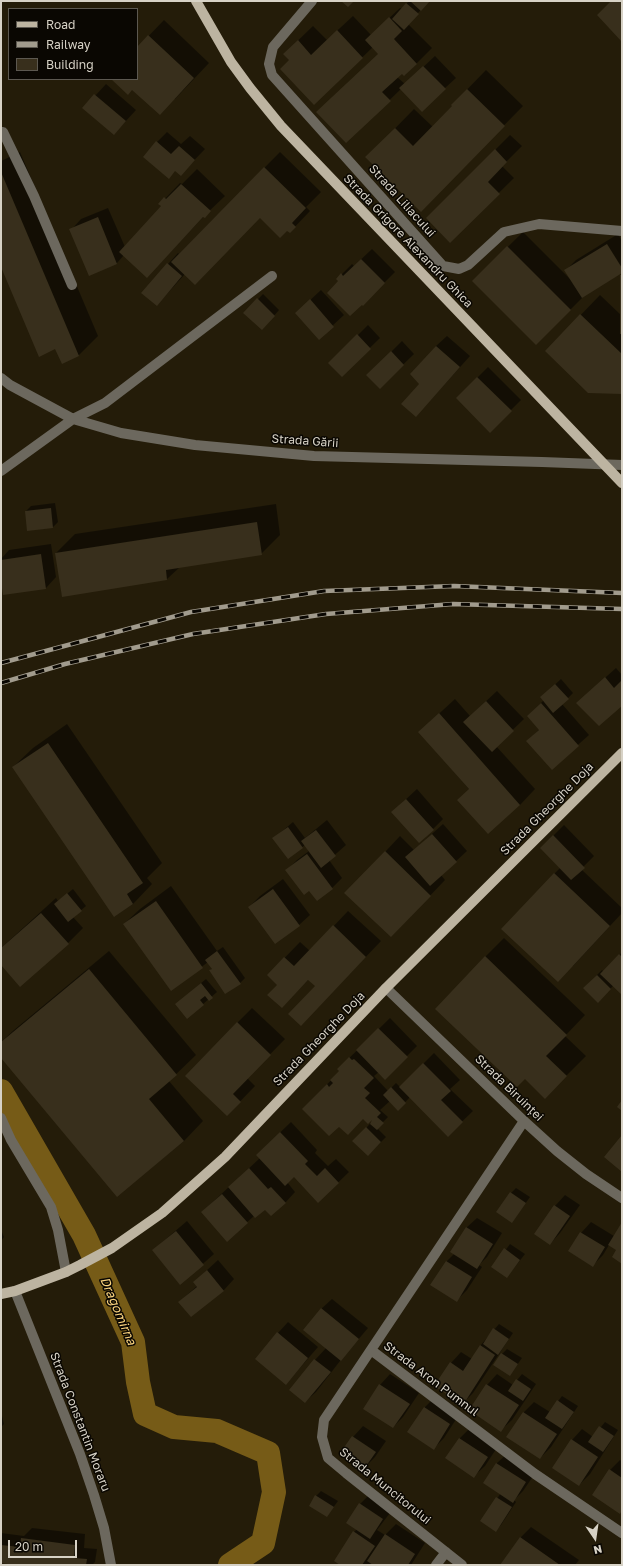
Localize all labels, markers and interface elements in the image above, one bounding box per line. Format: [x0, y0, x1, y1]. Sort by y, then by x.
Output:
legend [8, 8, 138, 80]
text: Road [46, 17, 75, 32]
text: Railway [46, 37, 91, 52]
text: Building [46, 57, 94, 72]
street label: Strada Liliacului [366, 162, 438, 240]
street label: Strada Grigore Alexandru Ghica [340, 171, 476, 311]
street label: Strada Gării [271, 431, 339, 451]
street label: Strada Gheorghe Doja [497, 759, 597, 859]
street label: Strada Gheorghe Doja [270, 989, 368, 1089]
street label: Strada Biruinței [472, 1052, 546, 1124]
water label: Dragomirna [97, 1275, 139, 1347]
street label: Strada Aron Pumnul [381, 1339, 481, 1419]
street label: Strada Constantin Moraru [47, 1350, 113, 1494]
street label: Strada Muncitorului [336, 1445, 434, 1527]
north arrow [575, 1518, 615, 1558]
scale bar [10, 1532, 79, 1558]
text: 20 m [15, 1539, 43, 1554]
text: N [592, 1543, 603, 1557]

